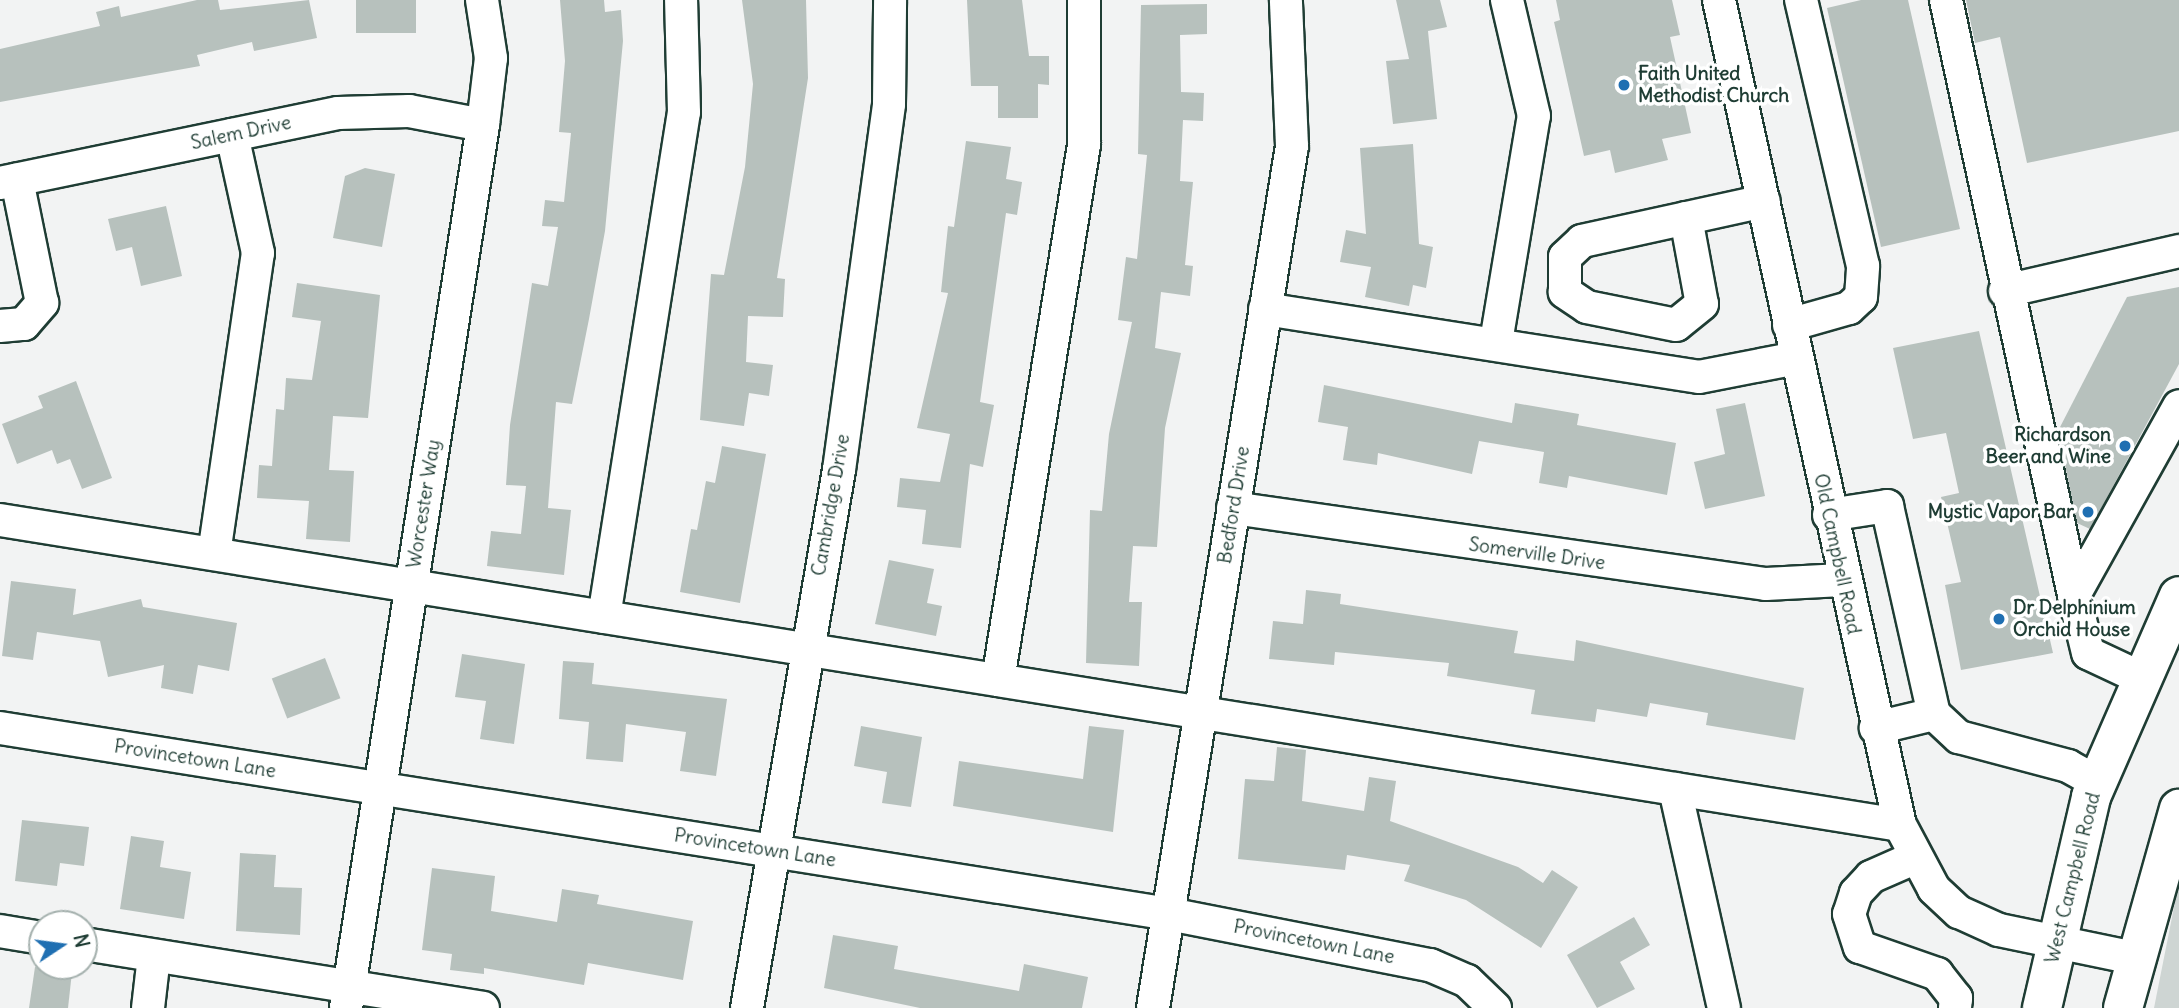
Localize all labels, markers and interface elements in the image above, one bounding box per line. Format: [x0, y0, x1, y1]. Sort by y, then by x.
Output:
place label: Faith United Methodist Church [1638, 63, 1789, 107]
marker: Faith United Methodist Church [1616, 77, 1632, 93]
street label: Salem Drive [189, 111, 293, 155]
place label: Richardson Beer and Wine [1985, 424, 2111, 468]
street label: Cambridge Drive [807, 432, 855, 578]
street label: Worcester Way [403, 438, 445, 570]
marker: Richardson Beer and Wine [2117, 438, 2133, 454]
street label: Bedford Drive [1213, 445, 1255, 565]
street label: Old Campbell Road [1809, 472, 1865, 636]
place label: Mystic Vapor Bar [1928, 501, 2074, 523]
marker: Mystic Vapor Bar [2080, 504, 2096, 520]
street label: Somerville Drive [1467, 533, 1607, 575]
place label: Dr Delphinium Orchid House [2013, 597, 2136, 641]
marker: Dr Delphinium Orchid House [1991, 611, 2007, 627]
street label: Provincetown Lane [112, 735, 278, 783]
street label: West Campbell Road [2041, 790, 2105, 966]
street label: Provincetown Lane [672, 824, 838, 872]
north arrow [28, 910, 98, 980]
street label: Provincetown Lane [1232, 915, 1396, 969]
text: N [68, 932, 95, 950]

